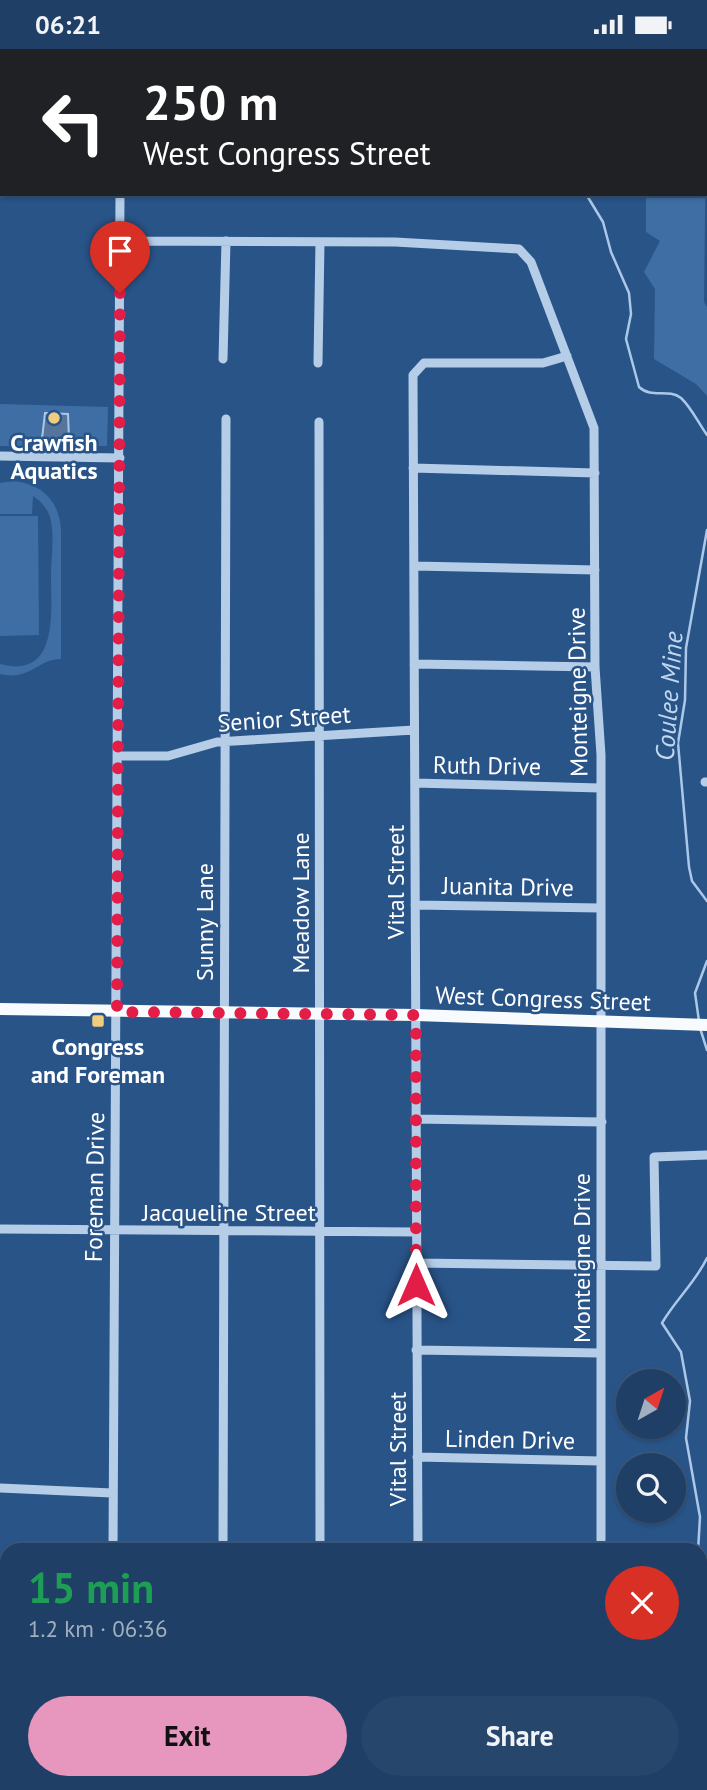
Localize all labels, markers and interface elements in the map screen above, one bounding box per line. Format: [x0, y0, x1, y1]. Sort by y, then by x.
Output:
text: 06:21 [35, 8, 101, 41]
text: 250 m [143, 70, 278, 134]
icon: left [28, 77, 119, 168]
text: West Congress Street [143, 132, 431, 174]
pin [90, 221, 150, 293]
icon: arrive [101, 232, 139, 270]
marker: Crawfish Aquatics [46, 410, 62, 426]
place label: Crawfish Aquatics [10, 427, 98, 486]
street label: Monteigne Drive [561, 607, 594, 777]
water label: Coulee Mine [648, 630, 689, 762]
street label: Senior Street [216, 698, 352, 739]
street label: Ruth Drive [433, 749, 541, 782]
street label: Vital Street [380, 825, 411, 940]
street label: Meadow Lane [285, 832, 316, 974]
street label: Sunny Lane [189, 863, 220, 981]
street label: Juanita Drive [441, 870, 574, 903]
street label: West Congress Street [435, 979, 651, 1018]
marker: Congress and Foreman [90, 1013, 106, 1029]
place label: Congress and Foreman [31, 1031, 165, 1090]
street label: Foreman Drive [78, 1112, 111, 1262]
street label: Monteigne Drive [566, 1173, 597, 1343]
street label: Jacqueline Street [141, 1197, 316, 1228]
position arrow [379, 1248, 453, 1322]
north arrow [616, 1369, 686, 1439]
map controls [616, 1369, 686, 1523]
street label: Vital Street [382, 1392, 413, 1507]
street label: Linden Drive [445, 1423, 575, 1456]
button: search [616, 1453, 686, 1523]
text: 15 min [28, 1560, 154, 1615]
button: close [605, 1566, 679, 1640]
text: 1.2 km · 06:36 [28, 1614, 167, 1643]
button: Exit [28, 1696, 347, 1776]
button: Share [361, 1696, 679, 1776]

